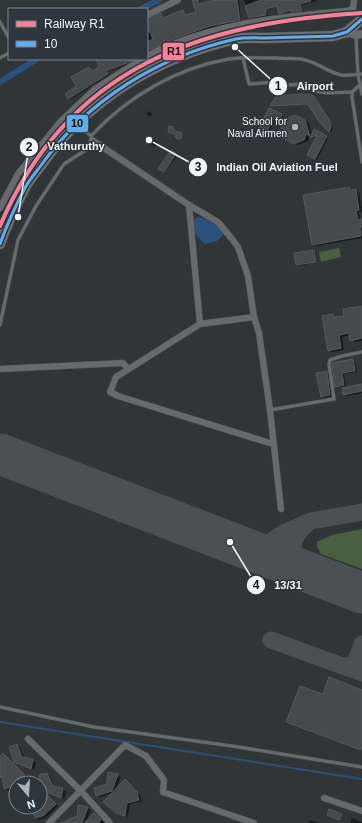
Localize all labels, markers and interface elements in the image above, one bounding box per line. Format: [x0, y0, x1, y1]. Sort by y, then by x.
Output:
legend [8, 8, 148, 60]
text: Railway R1 [44, 17, 105, 31]
text: 10 [44, 37, 58, 51]
line badge: R1 [162, 42, 185, 61]
text: R1 [167, 45, 181, 57]
callout: Airport [268, 75, 341, 98]
text: 1 [275, 79, 282, 93]
text: Airport [297, 80, 334, 92]
line badge: 10 [66, 114, 89, 133]
place label: School for Naval Airmen [228, 116, 288, 139]
text: 10 [71, 117, 83, 129]
marker: School for Naval Airmen [290, 122, 300, 132]
callout: Vathuruthy [19, 135, 112, 158]
text: 2 [26, 140, 33, 154]
text: Vathuruthy [47, 140, 106, 152]
callout: Indian Oil Aviation Fuel [188, 156, 346, 179]
text: 3 [195, 160, 202, 174]
text: Indian Oil Aviation Fuel [216, 161, 338, 173]
callout: 13/31 [246, 573, 310, 596]
text: 4 [253, 578, 260, 592]
text: 13/31 [274, 579, 302, 591]
north arrow [8, 775, 48, 815]
text: N [25, 798, 37, 811]

